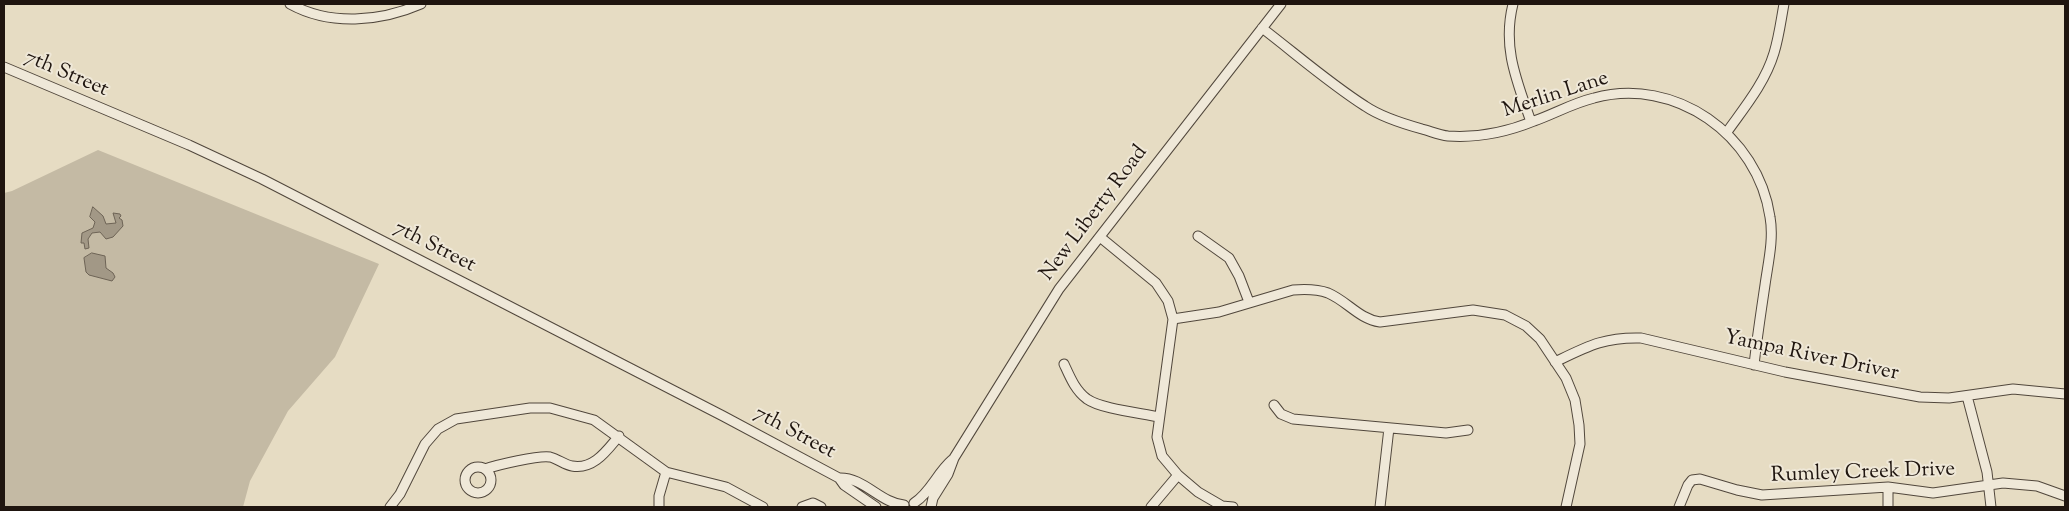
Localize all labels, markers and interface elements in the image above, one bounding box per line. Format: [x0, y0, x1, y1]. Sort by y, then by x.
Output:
street label: 7th Street [20, 46, 112, 104]
street label: Merlin Lane [1500, 67, 1612, 125]
street label: New Liberty Road [1036, 141, 1154, 287]
street label: 7th Street [389, 217, 479, 279]
street label: Yampa River Driver [1721, 326, 1901, 388]
street label: 7th Street [749, 402, 839, 466]
street label: Rumley Creek Drive [1770, 458, 1956, 490]

